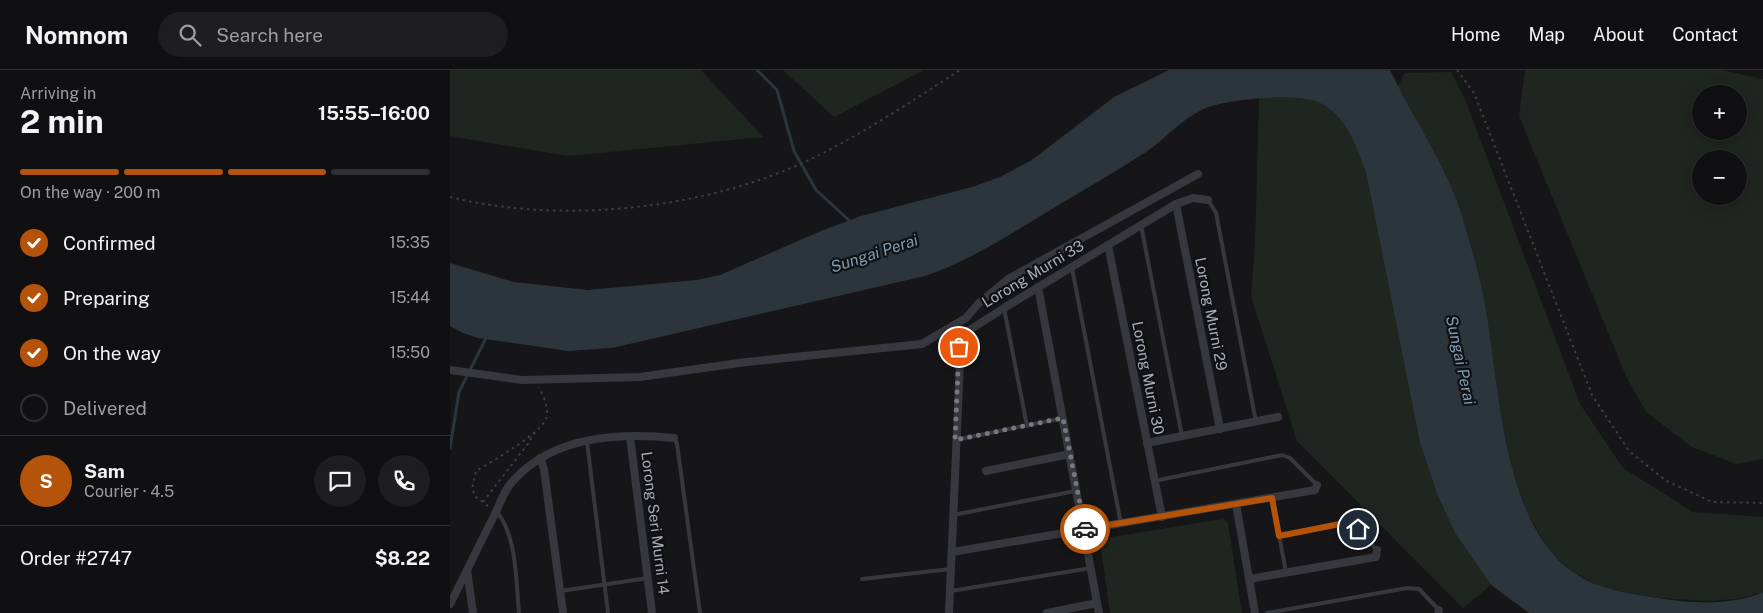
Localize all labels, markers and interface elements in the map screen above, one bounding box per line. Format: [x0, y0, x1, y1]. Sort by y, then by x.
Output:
search box [158, 12, 508, 57]
text: Nomnom [25, 21, 128, 49]
icon: search [176, 21, 204, 49]
text: Search here [216, 24, 323, 46]
text: Home [1451, 24, 1501, 45]
text: Map [1529, 24, 1565, 45]
text: About [1593, 24, 1644, 45]
text: Contact [1672, 24, 1738, 45]
text: Arriving in [20, 84, 96, 103]
map controls [1692, 85, 1747, 205]
button: + [1692, 85, 1747, 140]
text: 15:55–16:00 [318, 102, 430, 124]
text: 2 min [20, 103, 104, 140]
button: − [1692, 150, 1747, 205]
text: On the way · 200 m [20, 183, 160, 202]
icon: check [20, 229, 48, 257]
water label: Sungai Perai [828, 230, 920, 277]
text: Confirmed [63, 232, 156, 254]
text: 15:35 [389, 233, 430, 252]
street label: Lorong Murni 33 [979, 237, 1087, 311]
street label: Lorong Murni 29 [1192, 256, 1231, 372]
icon: check [20, 284, 48, 312]
text: Preparing [63, 287, 150, 309]
text: 15:44 [390, 288, 430, 307]
water label: Sungai Perai [1442, 314, 1479, 406]
street label: Lorong Murni 30 [1129, 320, 1168, 436]
pin [938, 326, 980, 368]
icon: bag [945, 333, 973, 361]
icon: check [20, 339, 48, 367]
text: On the way [63, 342, 161, 364]
text: 15:50 [390, 343, 430, 362]
text: Delivered [63, 397, 147, 419]
street label: Lorong Seri Murni 14 [638, 450, 673, 595]
button: chat [314, 455, 366, 507]
button: phone [378, 455, 430, 507]
text: Sam [84, 460, 125, 482]
text: S [39, 470, 53, 492]
text: Courier · 4.5 [84, 482, 174, 501]
courier [1060, 504, 1110, 554]
pin [1337, 508, 1379, 550]
icon: car [1071, 515, 1099, 543]
icon: home [1344, 515, 1372, 543]
text: Order #2747 [20, 547, 132, 569]
text: $8.22 [375, 547, 430, 569]

